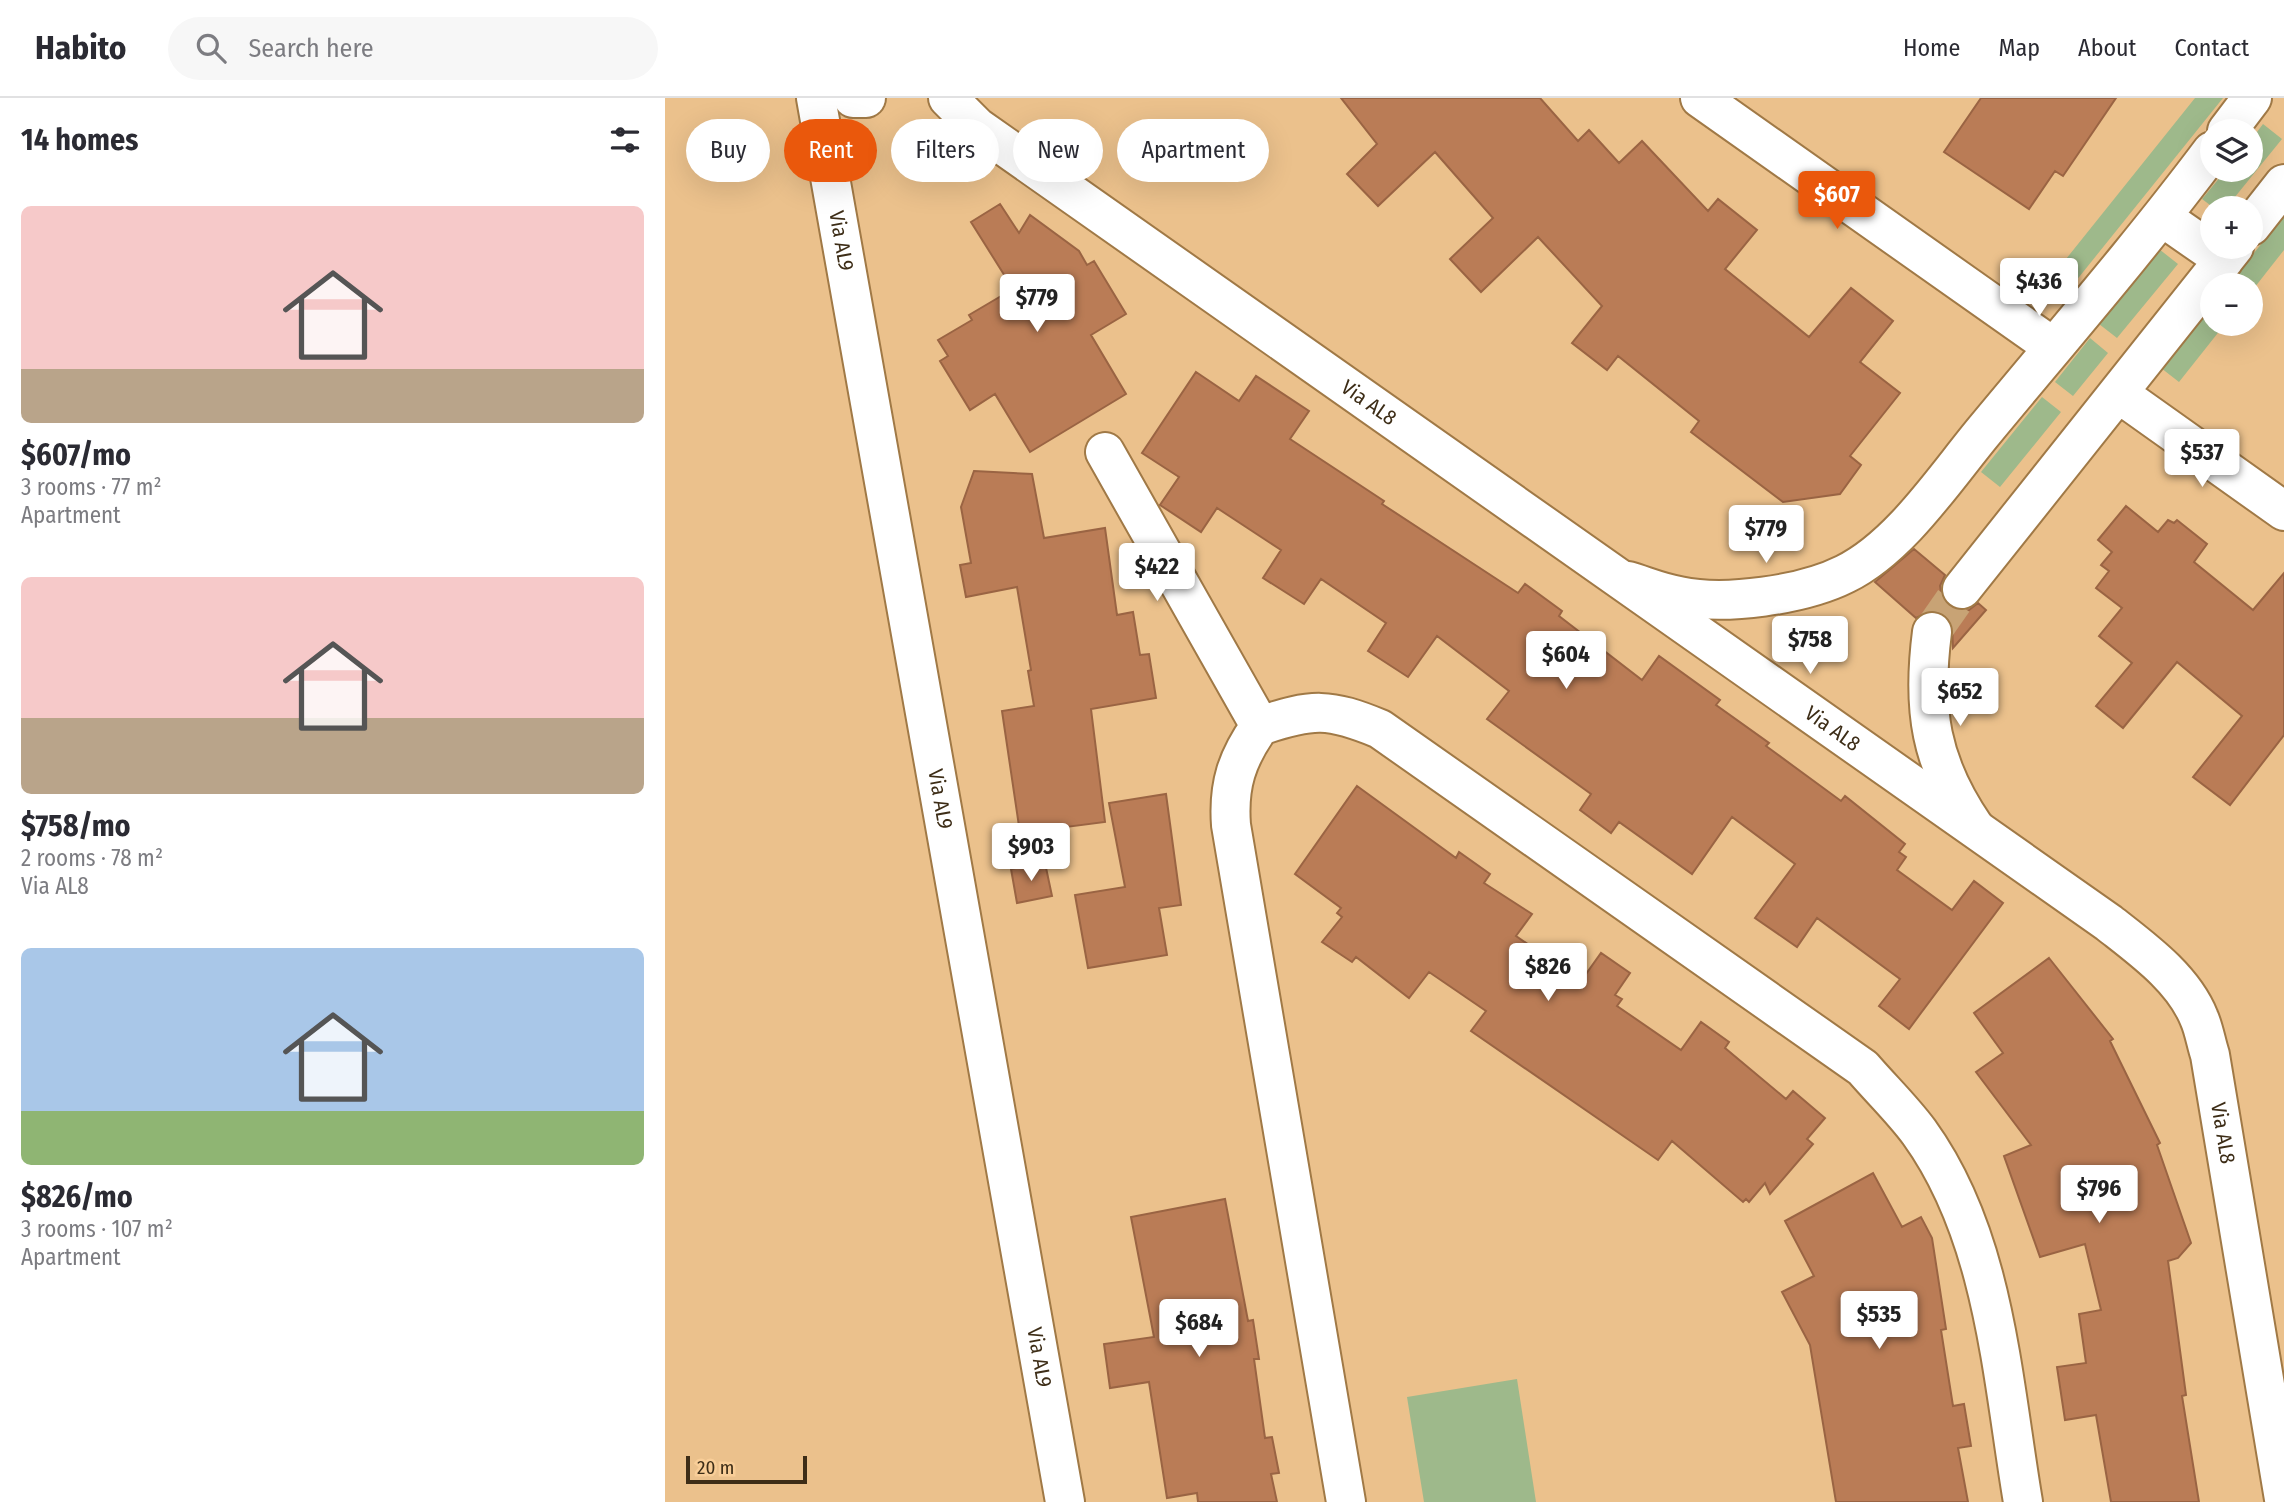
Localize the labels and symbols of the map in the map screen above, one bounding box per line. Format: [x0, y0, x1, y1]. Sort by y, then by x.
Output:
pin: $607 [1796, 172, 1878, 231]
street label: Via AL9 [823, 209, 859, 273]
pin: $436 [1998, 258, 2080, 318]
pin: $779 [996, 274, 1078, 334]
street label: Via AL8 [1336, 374, 1402, 431]
pin: $537 [2161, 430, 2243, 489]
pin: $779 [1725, 505, 1807, 565]
pin: $422 [1116, 544, 1198, 603]
pin: $758 [1769, 616, 1851, 676]
pin: $604 [1525, 632, 1607, 691]
pin: $652 [1919, 668, 2001, 728]
street label: Via AL8 [1800, 700, 1865, 757]
street label: Via AL9 [922, 767, 958, 831]
pin: $903 [990, 824, 1072, 883]
pin: $826 [1507, 944, 1589, 1003]
street label: Via AL8 [2205, 1100, 2241, 1166]
pin: $796 [2058, 1166, 2140, 1225]
pin: $535 [1838, 1292, 1920, 1351]
pin: $684 [1158, 1300, 1240, 1359]
street label: Via AL9 [1021, 1325, 1057, 1389]
scale bar [686, 1453, 807, 1485]

